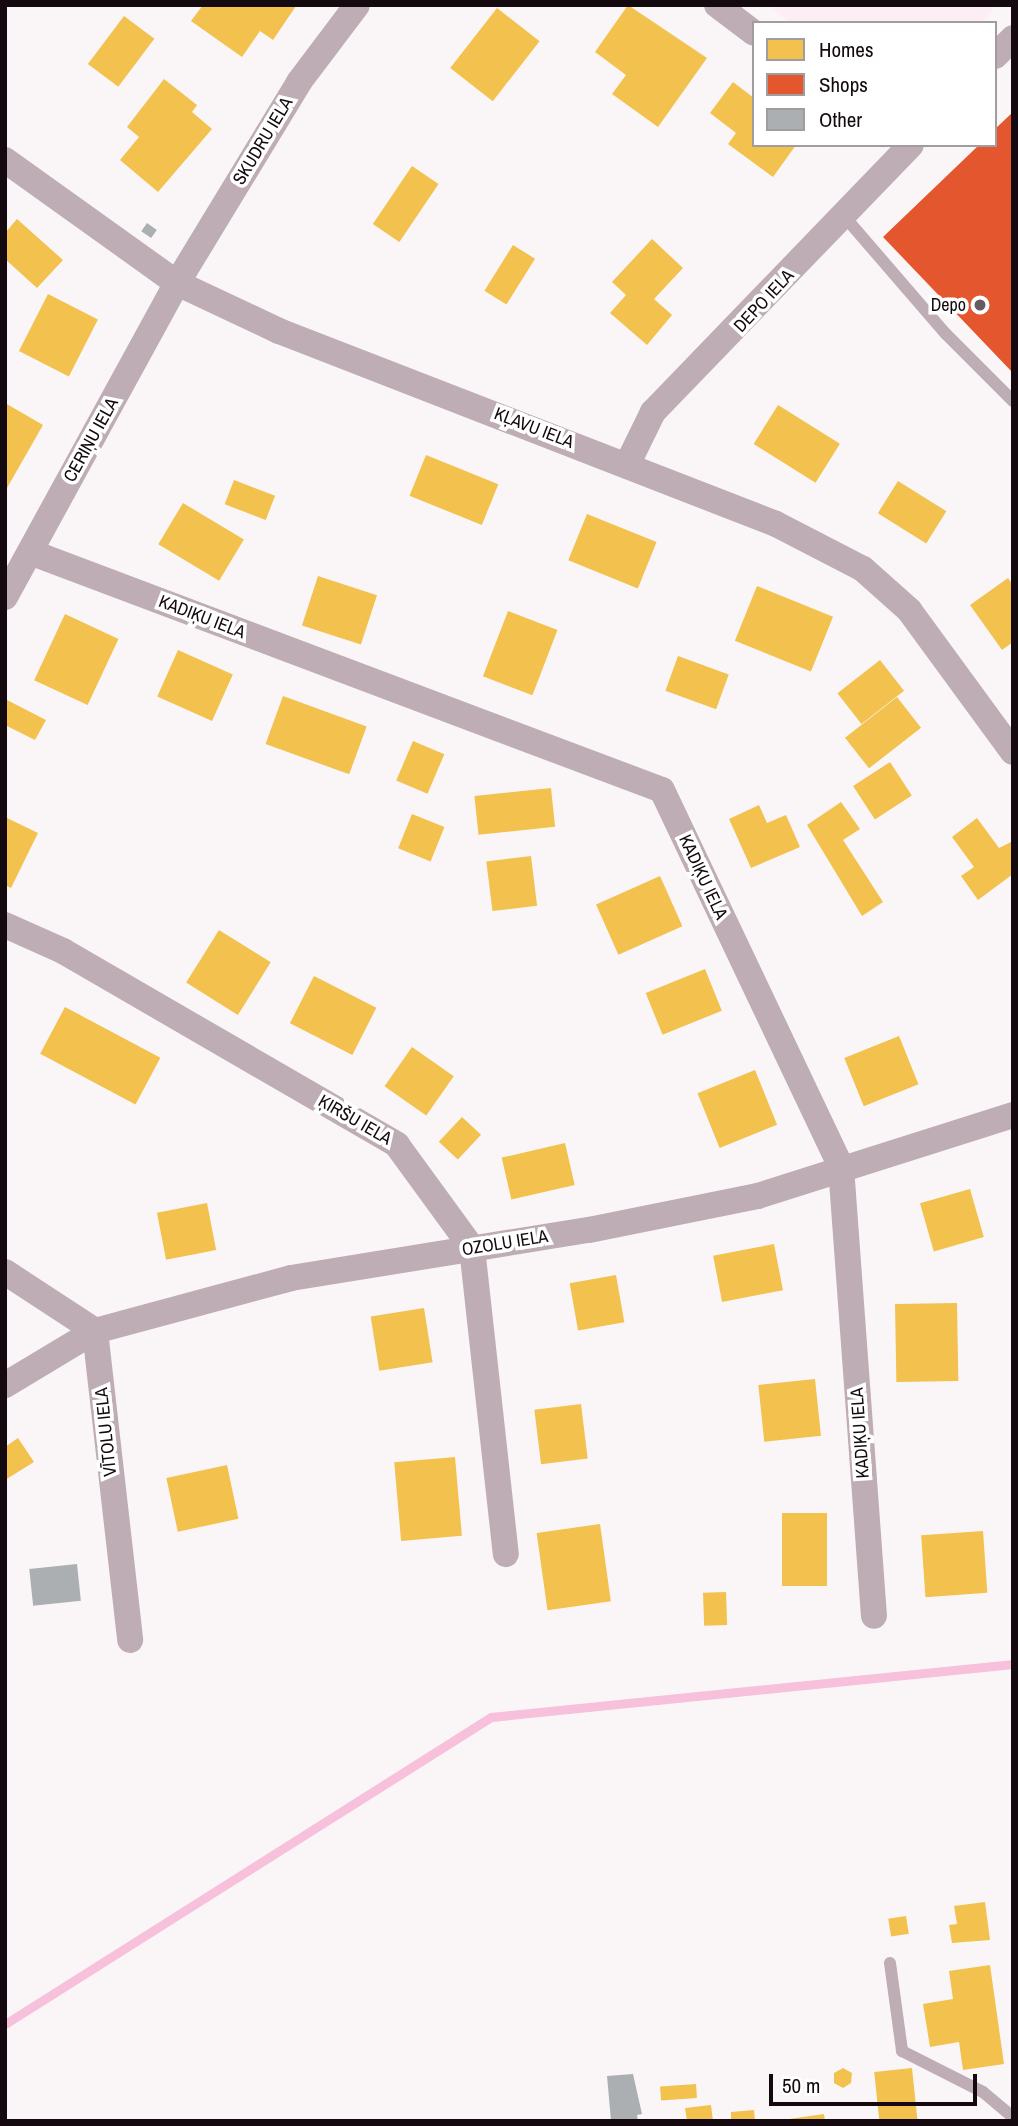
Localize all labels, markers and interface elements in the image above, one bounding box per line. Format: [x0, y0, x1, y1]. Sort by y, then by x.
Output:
legend [752, 21, 997, 147]
text: Homes [819, 35, 874, 64]
text: Shops [819, 70, 868, 99]
street label: SKUDRU IELA [228, 93, 298, 189]
text: Other [819, 105, 862, 134]
street label: DEPO IELA [730, 265, 798, 337]
place label: Depo [931, 294, 966, 316]
marker: Depo [972, 297, 988, 313]
street label: CERIŅU IELA [59, 394, 123, 486]
street label: KĻAVU IELA [491, 403, 577, 453]
street label: KADIĶU IELA [156, 591, 248, 643]
street label: KADIĶU IELA [674, 831, 732, 923]
street label: ĶIRŠU IELA [314, 1090, 396, 1150]
street label: OZOLU IELA [460, 1226, 550, 1260]
street label: VĪTOLU IELA [91, 1387, 121, 1477]
street label: KADIĶU IELA [846, 1387, 874, 1479]
scale bar [773, 2060, 981, 2104]
text: 50 m [782, 2071, 820, 2100]

